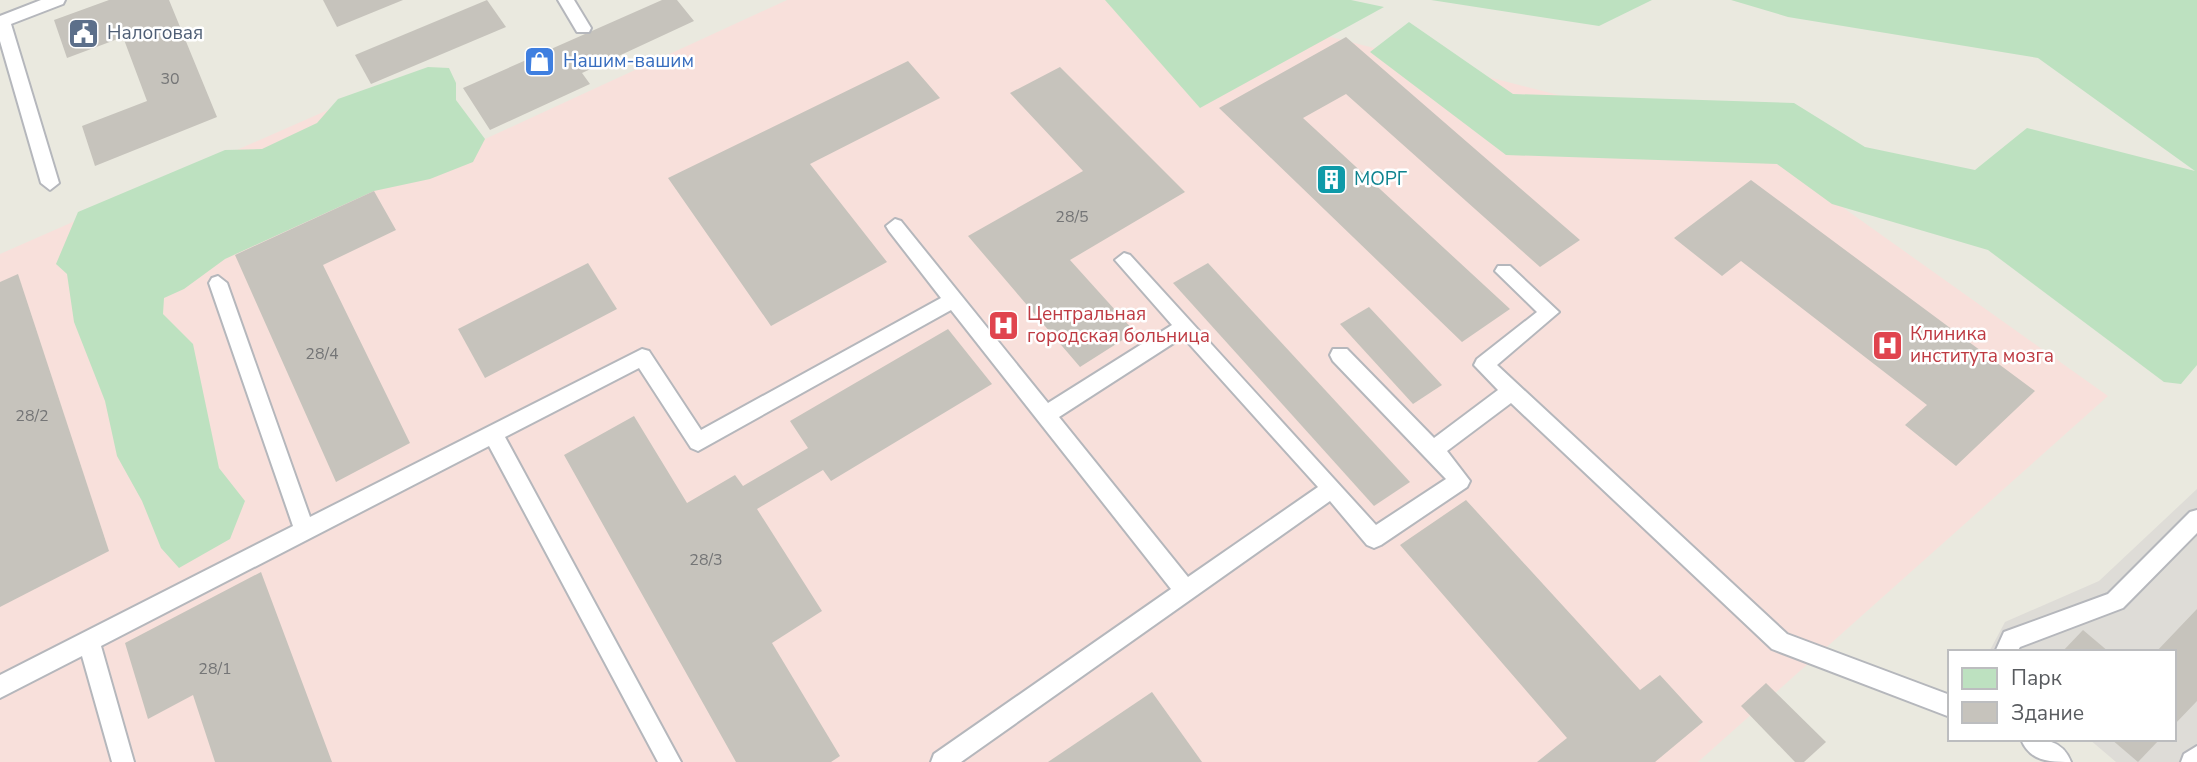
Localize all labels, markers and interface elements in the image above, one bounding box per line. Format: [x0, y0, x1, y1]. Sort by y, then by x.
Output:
public building icon: Налоговая [67, 16, 101, 50]
place label: Налоговая [107, 20, 203, 46]
shop icon: Нашим-вашим [523, 44, 557, 78]
place label: Нашим-вашим [563, 48, 694, 74]
house number: 30 [160, 68, 180, 90]
building icon: МОРГ [1314, 162, 1348, 196]
place label: МОРГ [1354, 166, 1408, 192]
house number: 28/5 [1055, 206, 1089, 228]
place label: Центральная городская больница [1027, 301, 1210, 349]
hospital icon: Центральная городская больница [987, 308, 1021, 342]
place label: Клиника института мозга [1910, 321, 2054, 369]
hospital icon: Клиника института мозга [1870, 328, 1904, 362]
house number: 28/4 [305, 343, 339, 365]
house number: 28/2 [15, 405, 49, 427]
house number: 28/3 [689, 549, 723, 571]
legend [1948, 650, 2176, 741]
house number: 28/1 [198, 658, 232, 680]
text: Парк [2011, 664, 2063, 692]
text: Здание [2011, 699, 2084, 727]

